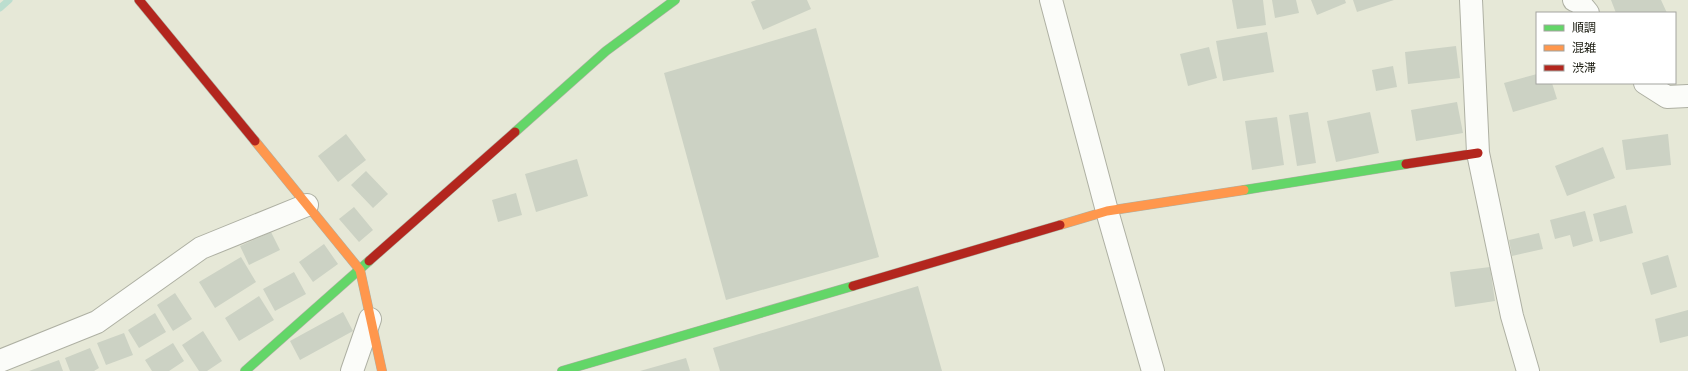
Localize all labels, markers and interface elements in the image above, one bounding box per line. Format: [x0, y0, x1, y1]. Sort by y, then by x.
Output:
legend [1536, 12, 1676, 84]
text: 順調 [1572, 21, 1596, 35]
text: 混雑 [1572, 41, 1596, 55]
text: 渋滞 [1572, 61, 1596, 75]

